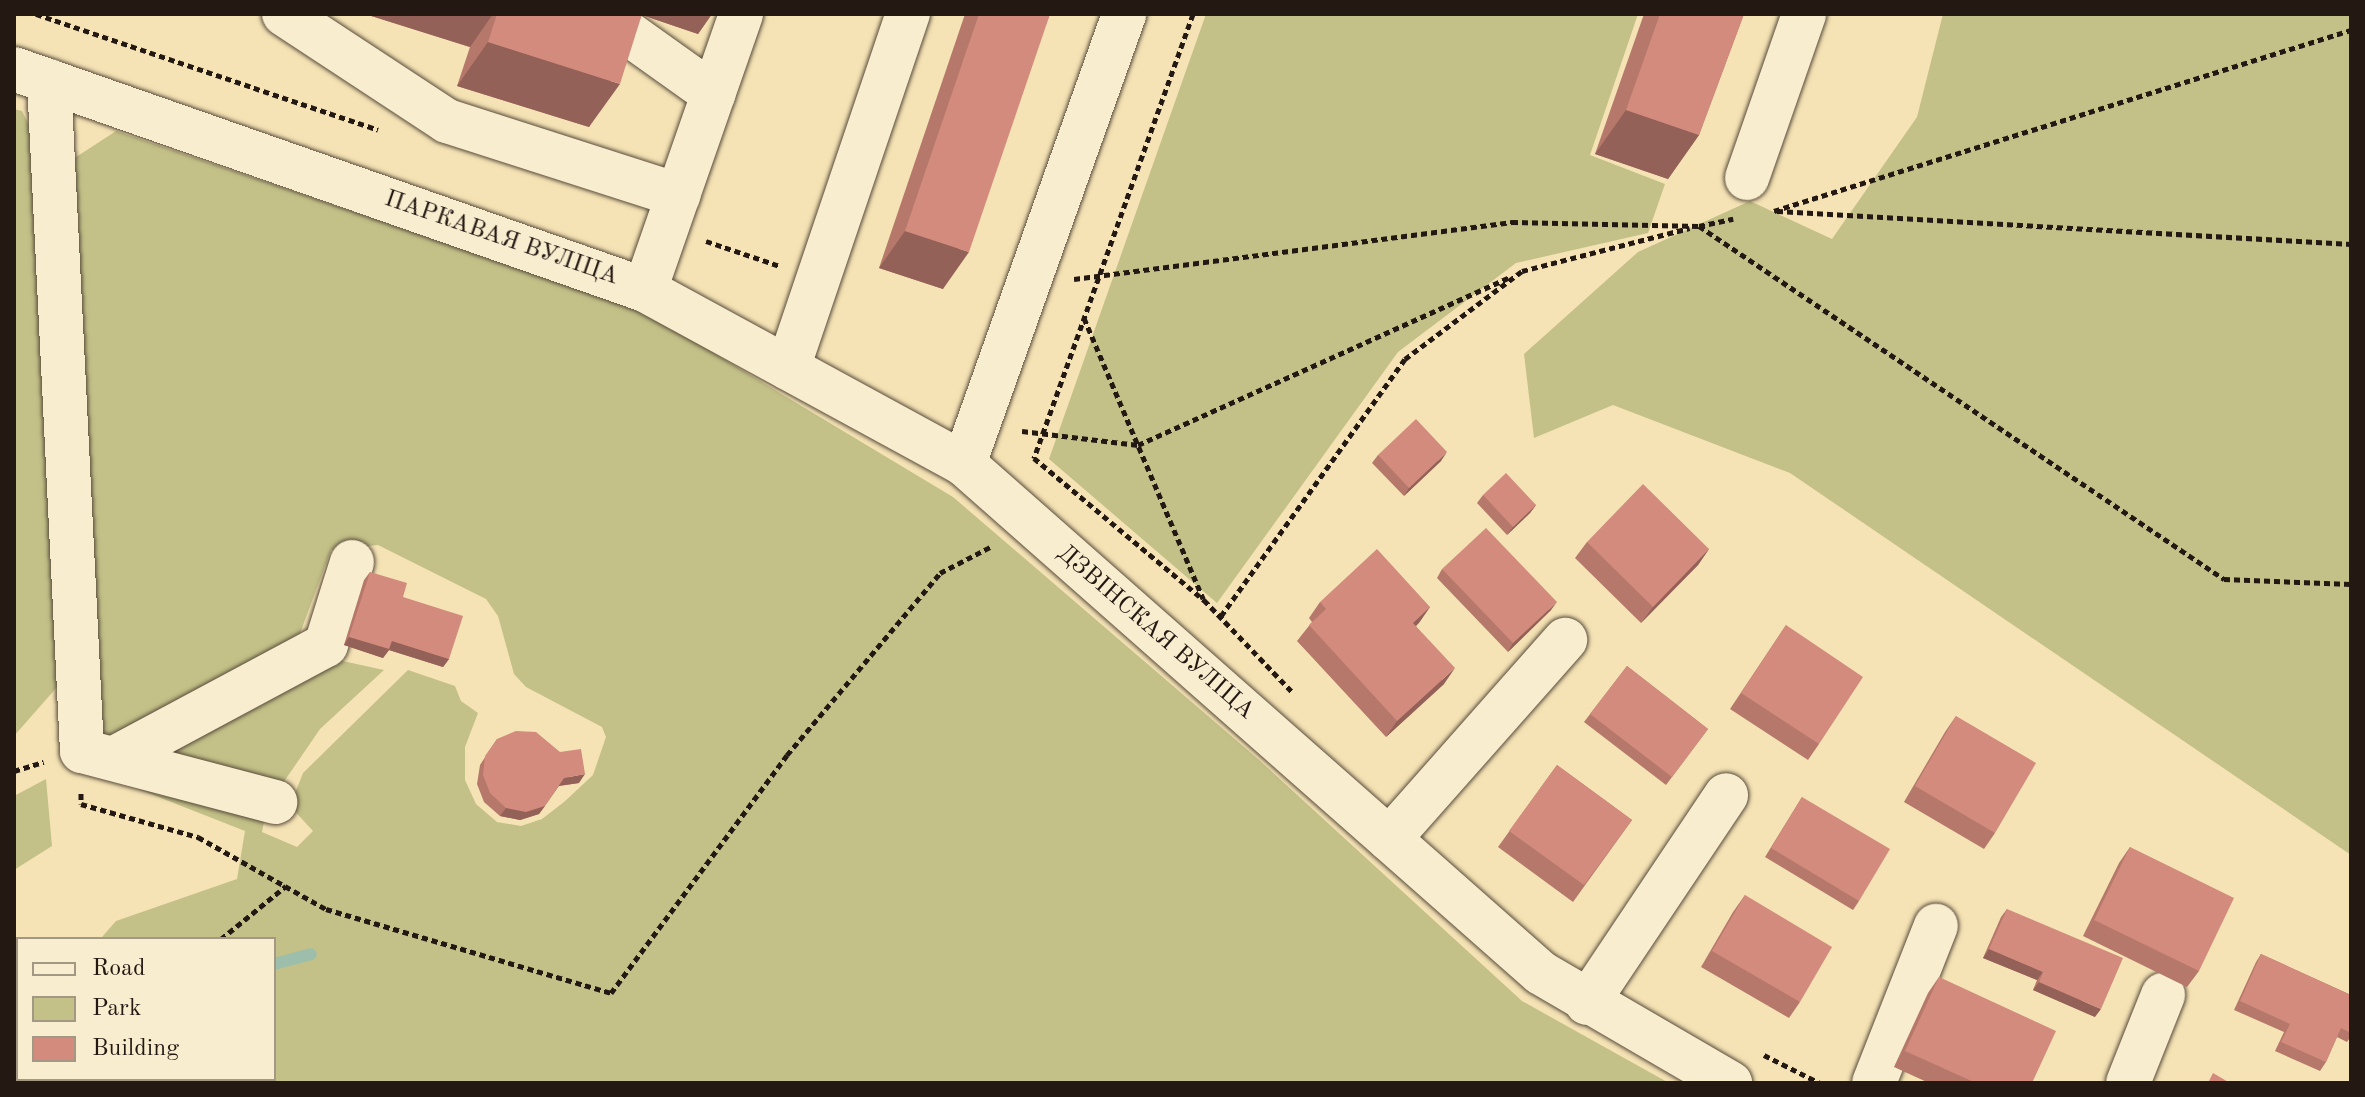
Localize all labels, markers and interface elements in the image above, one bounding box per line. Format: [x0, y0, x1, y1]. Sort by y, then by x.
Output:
street label: ПАРКАВАЯ ВУЛІЦА [380, 185, 622, 293]
street label: ДЗВІНСКАЯ ВУЛІЦА [1051, 540, 1259, 726]
legend [16, 937, 276, 1081]
text: Road [92, 957, 145, 981]
text: Park [92, 997, 141, 1021]
text: Building [92, 1037, 179, 1061]

